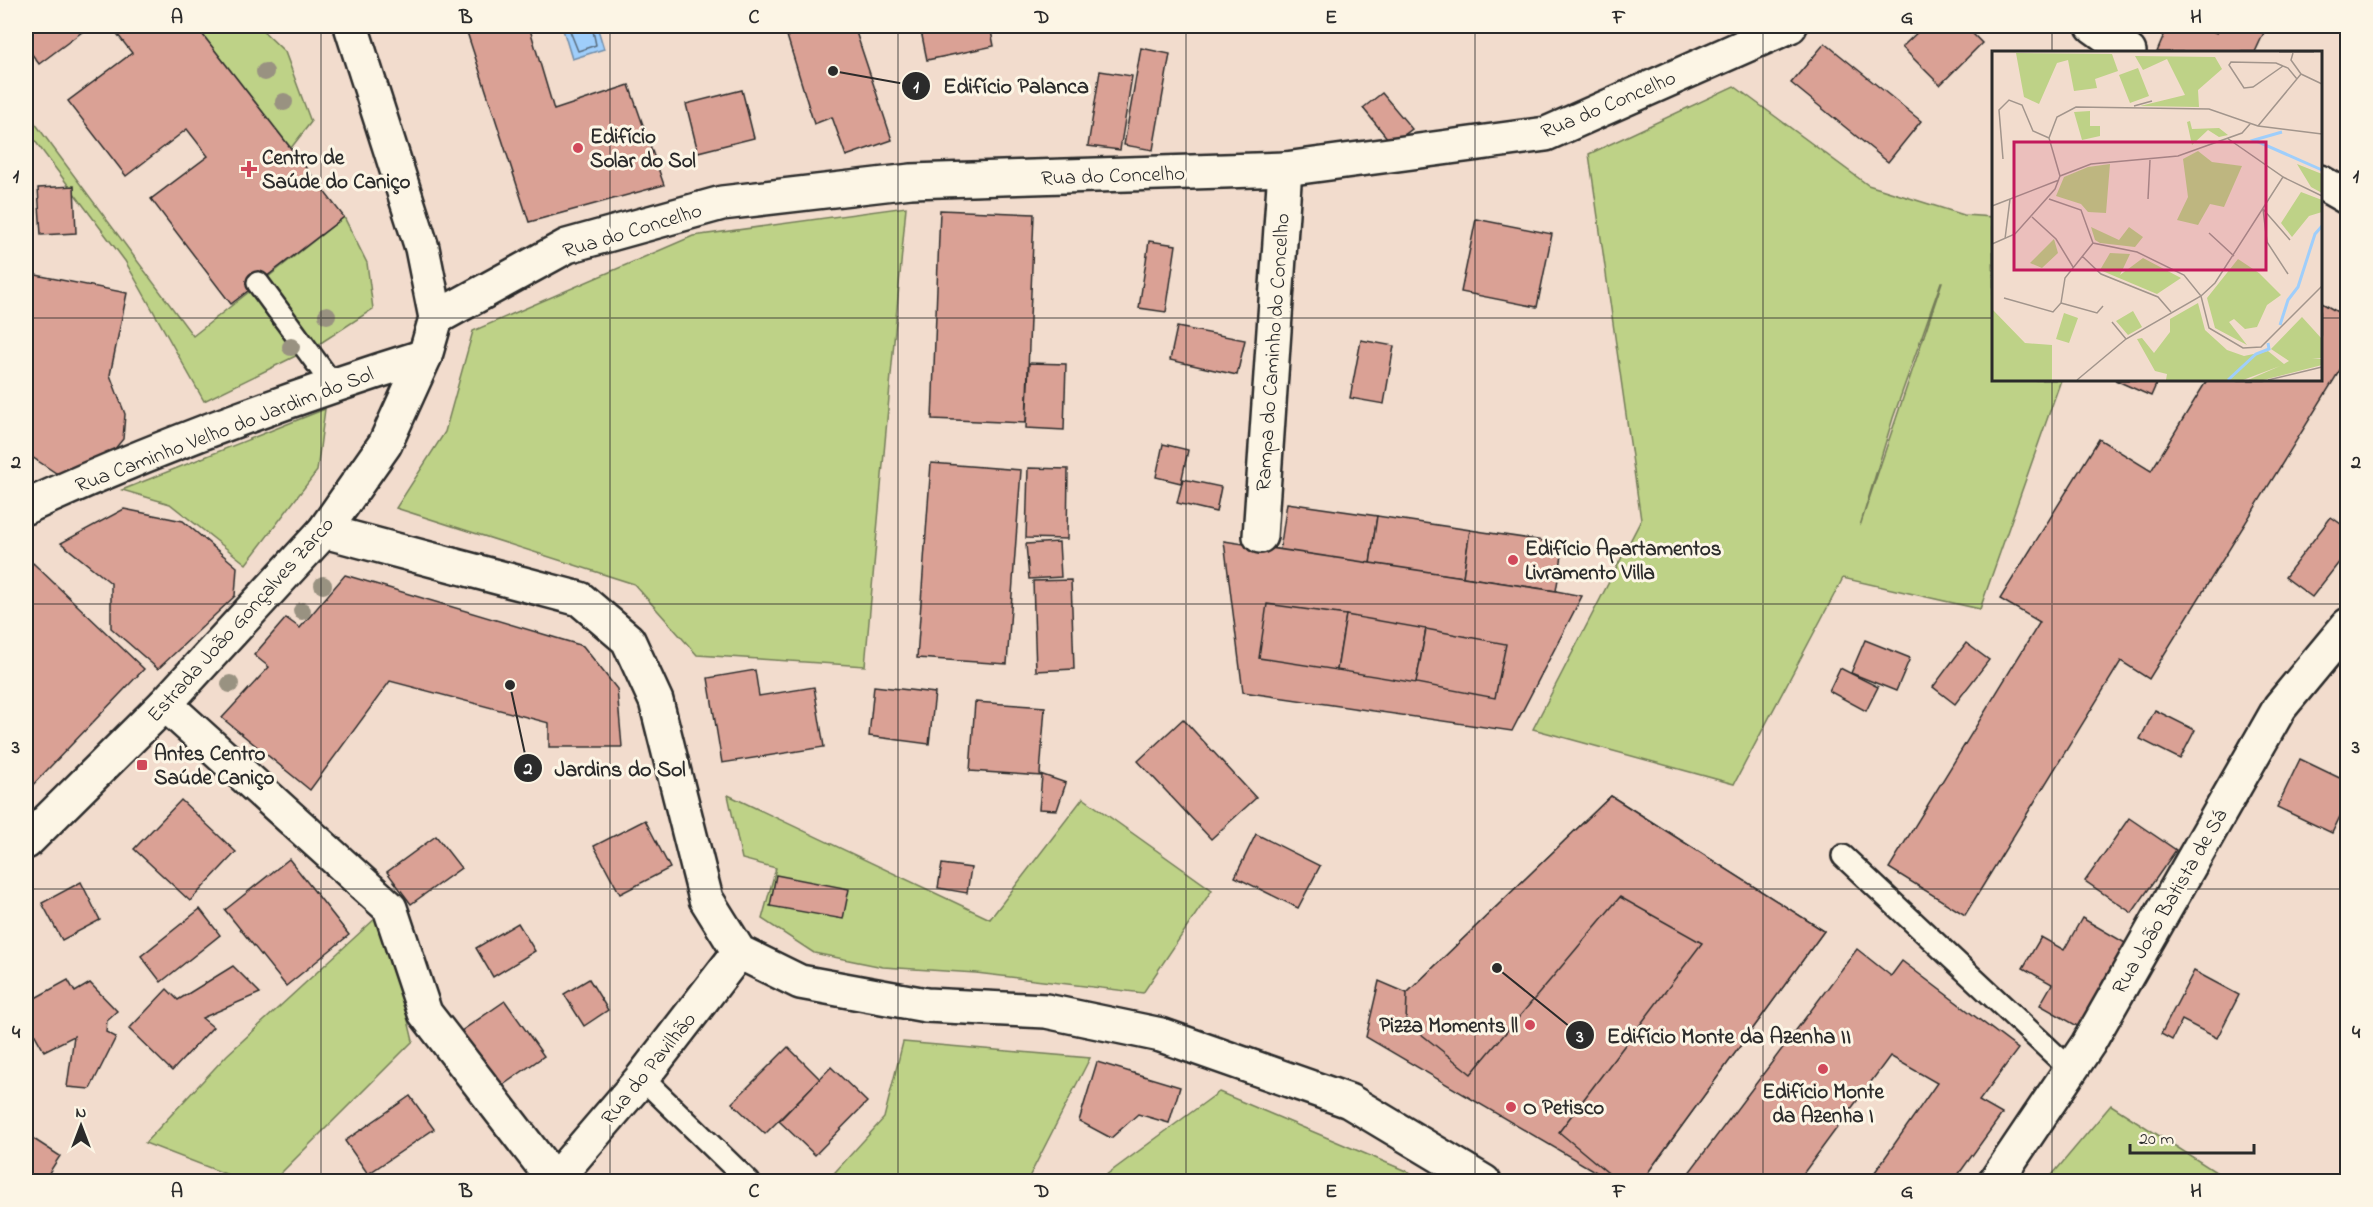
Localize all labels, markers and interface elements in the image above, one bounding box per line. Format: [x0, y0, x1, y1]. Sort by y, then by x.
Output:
text: A [171, 4, 183, 33]
text: B [458, 4, 473, 33]
text: C [749, 4, 760, 33]
text: D [1034, 4, 1049, 33]
text: E [1325, 4, 1337, 33]
text: F [1612, 4, 1626, 33]
text: G [1901, 4, 1914, 33]
text: H [2190, 4, 2202, 33]
inset map [1992, 51, 2322, 381]
street label: Rua do Concelho [1537, 64, 1681, 148]
callout: Edifício Palanca [901, 66, 1101, 106]
text: Edifício Palanca [943, 72, 1089, 104]
text: 1 [913, 75, 919, 101]
place label: Edifício Solar do Sol [590, 123, 696, 177]
marker: Edifício Solar do Sol [571, 141, 585, 155]
place label: Centro de Saúde do Caniço [262, 144, 411, 198]
street label: Rua do Concelho [1041, 159, 1186, 195]
marker: Centro de Saúde do Caniço [240, 160, 258, 178]
text: 1 [13, 163, 20, 192]
text: 1 [2353, 163, 2360, 192]
street label: Rua do Concelho [559, 196, 706, 267]
street label: Rampa do Caminho do Concelho [1249, 212, 1299, 492]
street label: Rua Caminho Velho do Jardim do Sol [71, 360, 378, 502]
text: 2 [10, 449, 21, 478]
text: 2 [2350, 449, 2361, 478]
street label: Estrada João Gonçalves Zarco [141, 511, 342, 730]
place label: Edifício Apartamentos Livramento Villa [1525, 535, 1722, 589]
marker: Edifício Apartamentos Livramento Villa [1506, 553, 1520, 567]
text: 3 [11, 734, 20, 763]
text: 3 [2351, 734, 2360, 763]
place label: Antes Centro Saúde Caniço [154, 740, 275, 794]
callout: Jardins do Sol [513, 748, 698, 788]
text: Jardins do Sol [554, 755, 686, 787]
text: 2 [523, 757, 533, 783]
marker: Antes Centro Saúde Caniço [135, 758, 149, 772]
street label: Rua João Batista de Sá [2105, 804, 2236, 1000]
street label: Rua do Pavilhão [595, 1006, 704, 1132]
place label: Pizza Moments ll [1379, 1012, 1518, 1042]
callout: Edifício Monte da Azenha II [1565, 1015, 1863, 1055]
marker: Pizza Moments ll [1523, 1018, 1537, 1032]
text: 4 [12, 1019, 21, 1048]
text: 4 [2352, 1019, 2361, 1048]
text: Edifício Monte da Azenha II [1607, 1022, 1851, 1054]
text: 3 [1575, 1025, 1584, 1051]
marker: Edifício Monte da Azenha I [1816, 1062, 1830, 1076]
place label: Edifício Monte da Azenha I [1762, 1078, 1884, 1132]
place label: O Petisco [1523, 1094, 1604, 1124]
north arrow [51, 1096, 111, 1156]
marker: O Petisco [1504, 1100, 1518, 1114]
text: N [76, 1101, 87, 1125]
scale bar [2130, 1117, 2254, 1155]
text: 20 m [2139, 1127, 2174, 1153]
text: A [171, 1178, 183, 1207]
text: B [458, 1178, 473, 1207]
text: C [749, 1178, 760, 1207]
text: D [1034, 1178, 1049, 1207]
text: E [1325, 1178, 1337, 1207]
text: F [1612, 1178, 1626, 1207]
text: G [1901, 1178, 1914, 1207]
text: H [2190, 1178, 2202, 1207]

